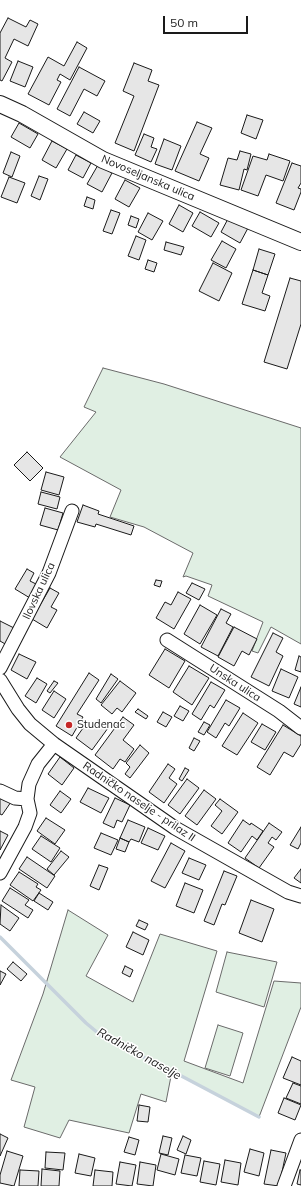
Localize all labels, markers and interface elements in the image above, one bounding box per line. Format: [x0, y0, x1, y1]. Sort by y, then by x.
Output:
scale bar [165, 8, 250, 34]
text: 50 m [170, 15, 198, 30]
street label: Novoseljanska ulica [99, 152, 197, 204]
street label: Ilovska ulica [20, 560, 58, 622]
street label: Unska ulica [207, 662, 263, 704]
place label: Studenac [77, 718, 125, 732]
marker: Studenac [64, 720, 74, 730]
street label: Radničko naselje - prilaz II [80, 759, 198, 845]
water label: Radničko naselje [95, 1025, 183, 1083]

